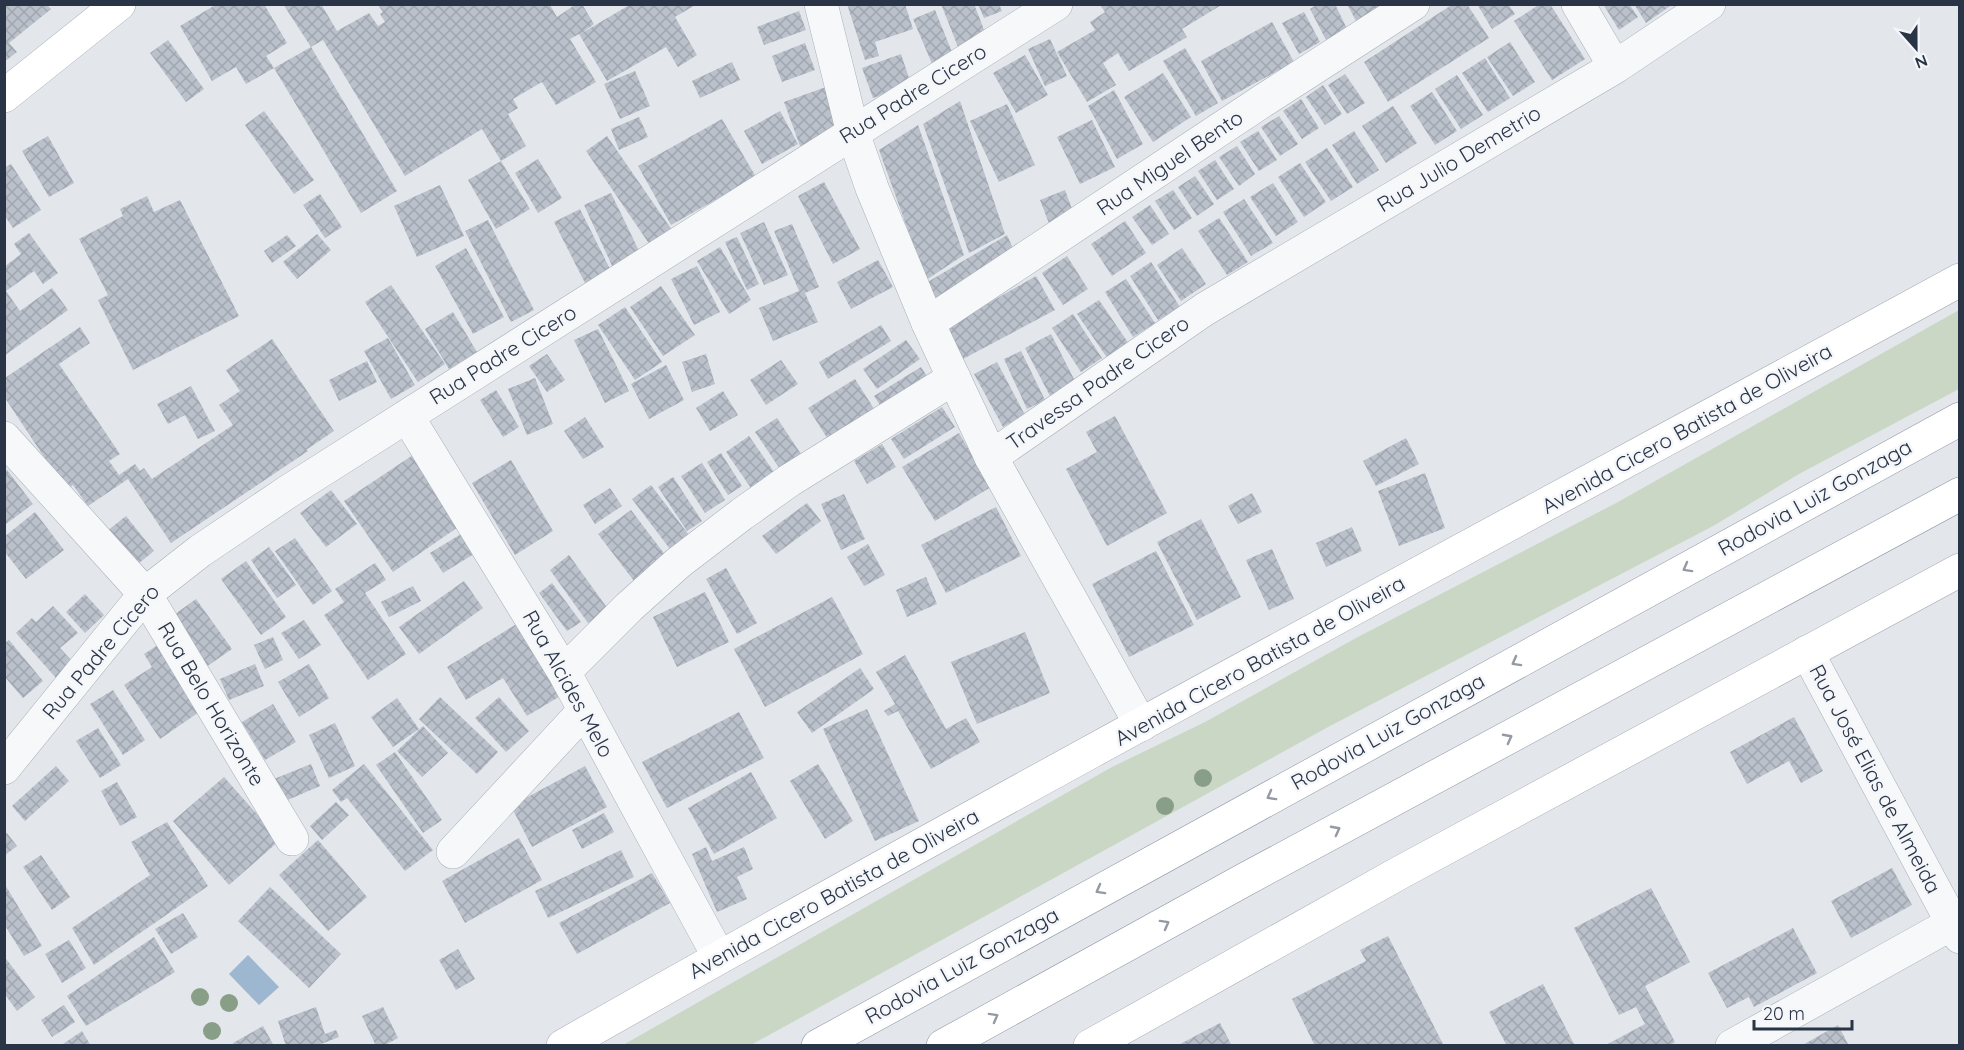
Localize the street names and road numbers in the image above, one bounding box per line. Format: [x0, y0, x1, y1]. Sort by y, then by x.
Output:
street label: Rua Padre Cicero [834, 37, 991, 149]
street label: Rua Julio Demetrio [1372, 99, 1545, 217]
street label: Rua Miguel Bento [1091, 104, 1248, 221]
street label: Rua Padre Cicero [424, 298, 581, 410]
street label: Travessa Padre Cicero [1001, 309, 1194, 455]
street label: Avenida Cicero Batista de Oliveira [1537, 337, 1836, 519]
street label: Rodovia Luiz Gonzaga [1713, 433, 1916, 561]
street label: Avenida Cicero Batista de Oliveira [1110, 569, 1409, 751]
street label: Rua Padre Cicero [36, 578, 164, 724]
street label: Rua Alcides Melo [518, 605, 620, 762]
street label: Rua Belo Horizonte [153, 617, 271, 790]
street label: Rua José Elias de Almeida [1804, 660, 1947, 898]
street label: Rodovia Luiz Gonzaga [1286, 667, 1489, 795]
street label: Avenida Cicero Batista de Oliveira [684, 802, 983, 984]
street label: Rodovia Luiz Gonzaga [860, 901, 1063, 1029]

